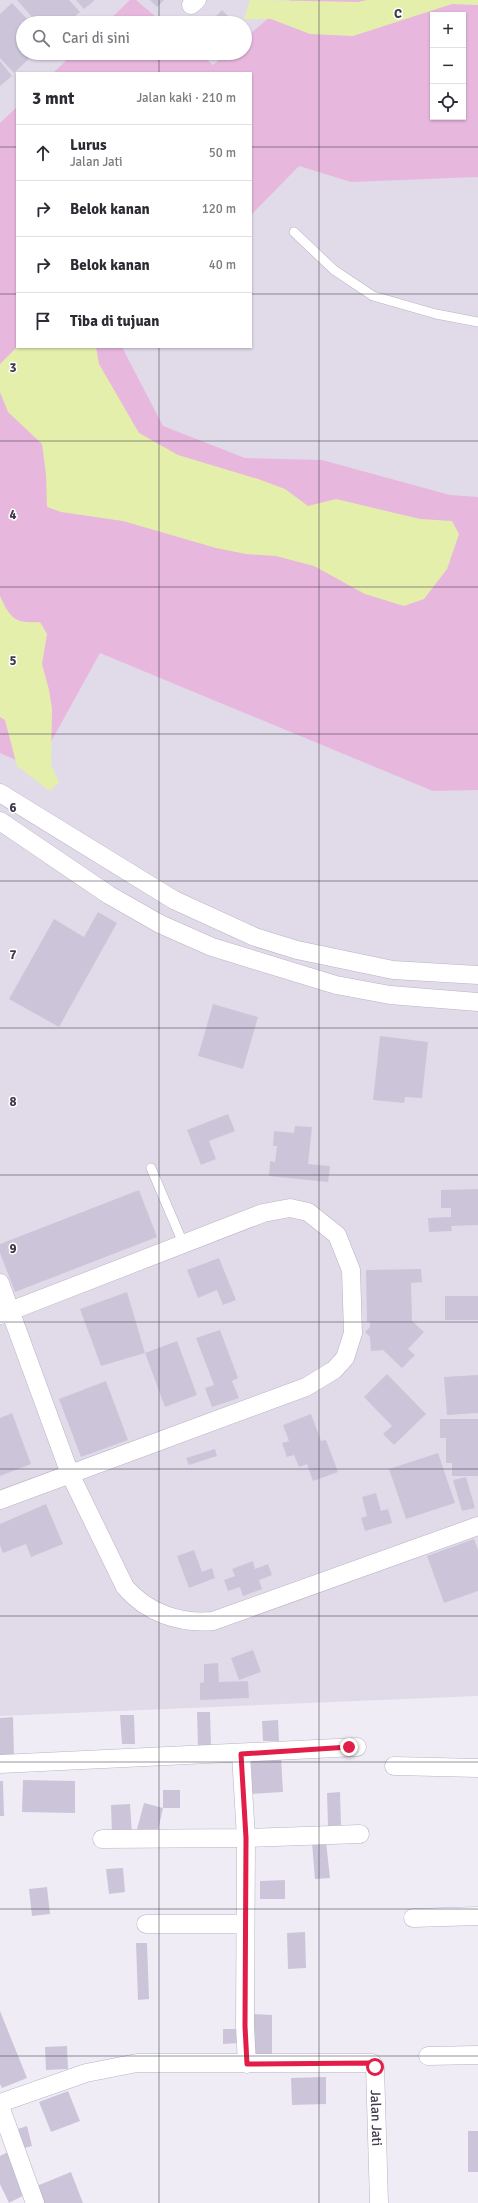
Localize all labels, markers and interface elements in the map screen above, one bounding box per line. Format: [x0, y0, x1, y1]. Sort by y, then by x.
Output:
text: C [394, 6, 402, 22]
map controls [430, 12, 466, 120]
button: + [430, 12, 466, 48]
search box [16, 16, 252, 60]
icon: search [30, 27, 52, 49]
text: Cari di sini [62, 29, 130, 47]
button: − [430, 48, 466, 84]
button: locate [430, 84, 466, 120]
text: 3 mnt [32, 88, 74, 109]
text: Jalan kaki · 210 m [137, 90, 236, 106]
text: Lurus [70, 136, 107, 154]
icon: ahead [32, 142, 54, 164]
text: 50 m [209, 145, 236, 161]
text: Jalan Jati [70, 154, 123, 170]
icon: right [32, 198, 54, 220]
text: Belok kanan [70, 200, 150, 218]
text: 120 m [202, 201, 236, 217]
icon: right [32, 254, 54, 276]
text: Belok kanan [70, 256, 150, 274]
text: 40 m [209, 257, 236, 273]
icon: arrive [32, 310, 54, 332]
text: Tiba di tujuan [70, 312, 160, 330]
text: 3 [9, 360, 17, 376]
text: 4 [9, 507, 17, 523]
text: 5 [9, 653, 17, 669]
text: 6 [9, 800, 17, 816]
text: 7 [9, 947, 17, 963]
text: 8 [9, 1094, 17, 1110]
text: 9 [9, 1241, 17, 1257]
route end [340, 1738, 358, 1756]
route start [366, 2058, 384, 2076]
street label: Jalan Jati [367, 2089, 385, 2147]

